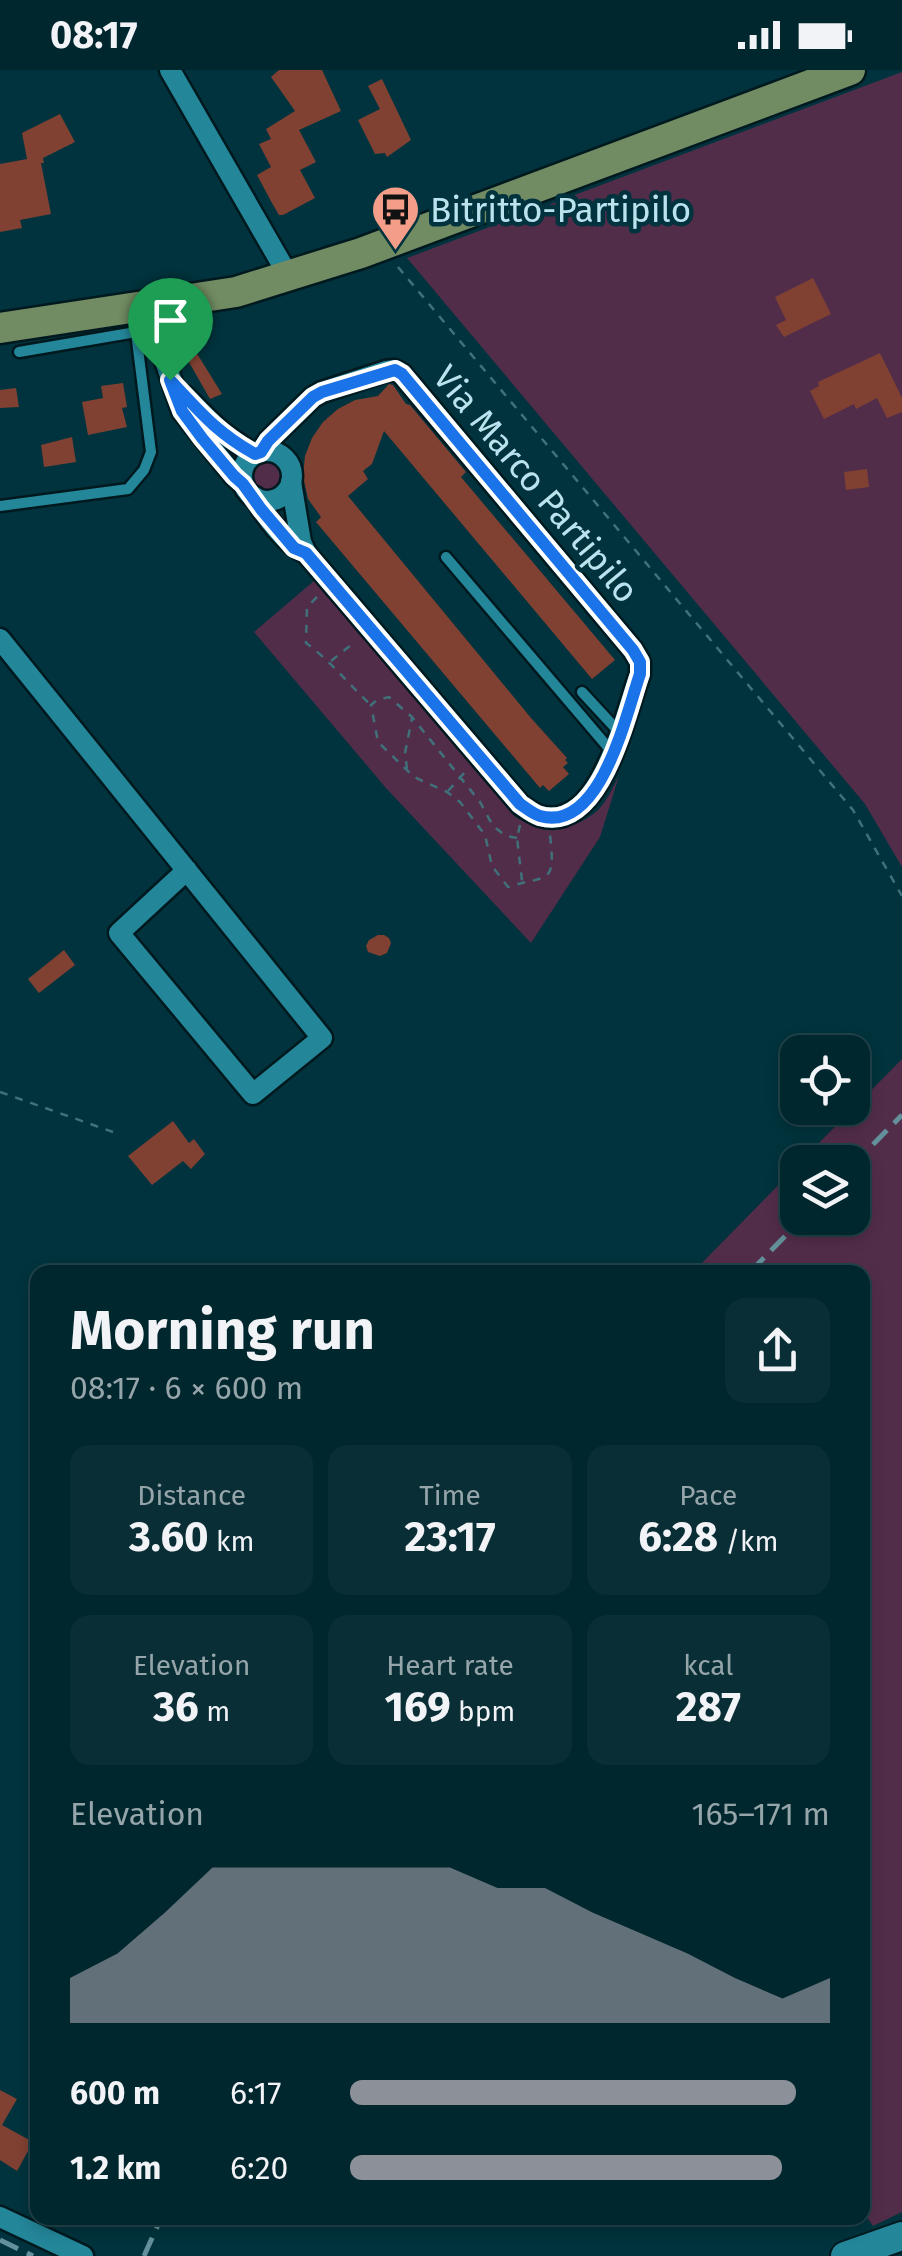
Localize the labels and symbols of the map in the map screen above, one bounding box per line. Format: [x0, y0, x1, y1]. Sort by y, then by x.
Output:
bus stop icon: Bitritto-Partipilo [369, 184, 421, 252]
place label: Bitritto-Partipilo [430, 189, 691, 231]
pin [128, 278, 213, 381]
street label: Via Marco Partipilo [425, 357, 647, 611]

